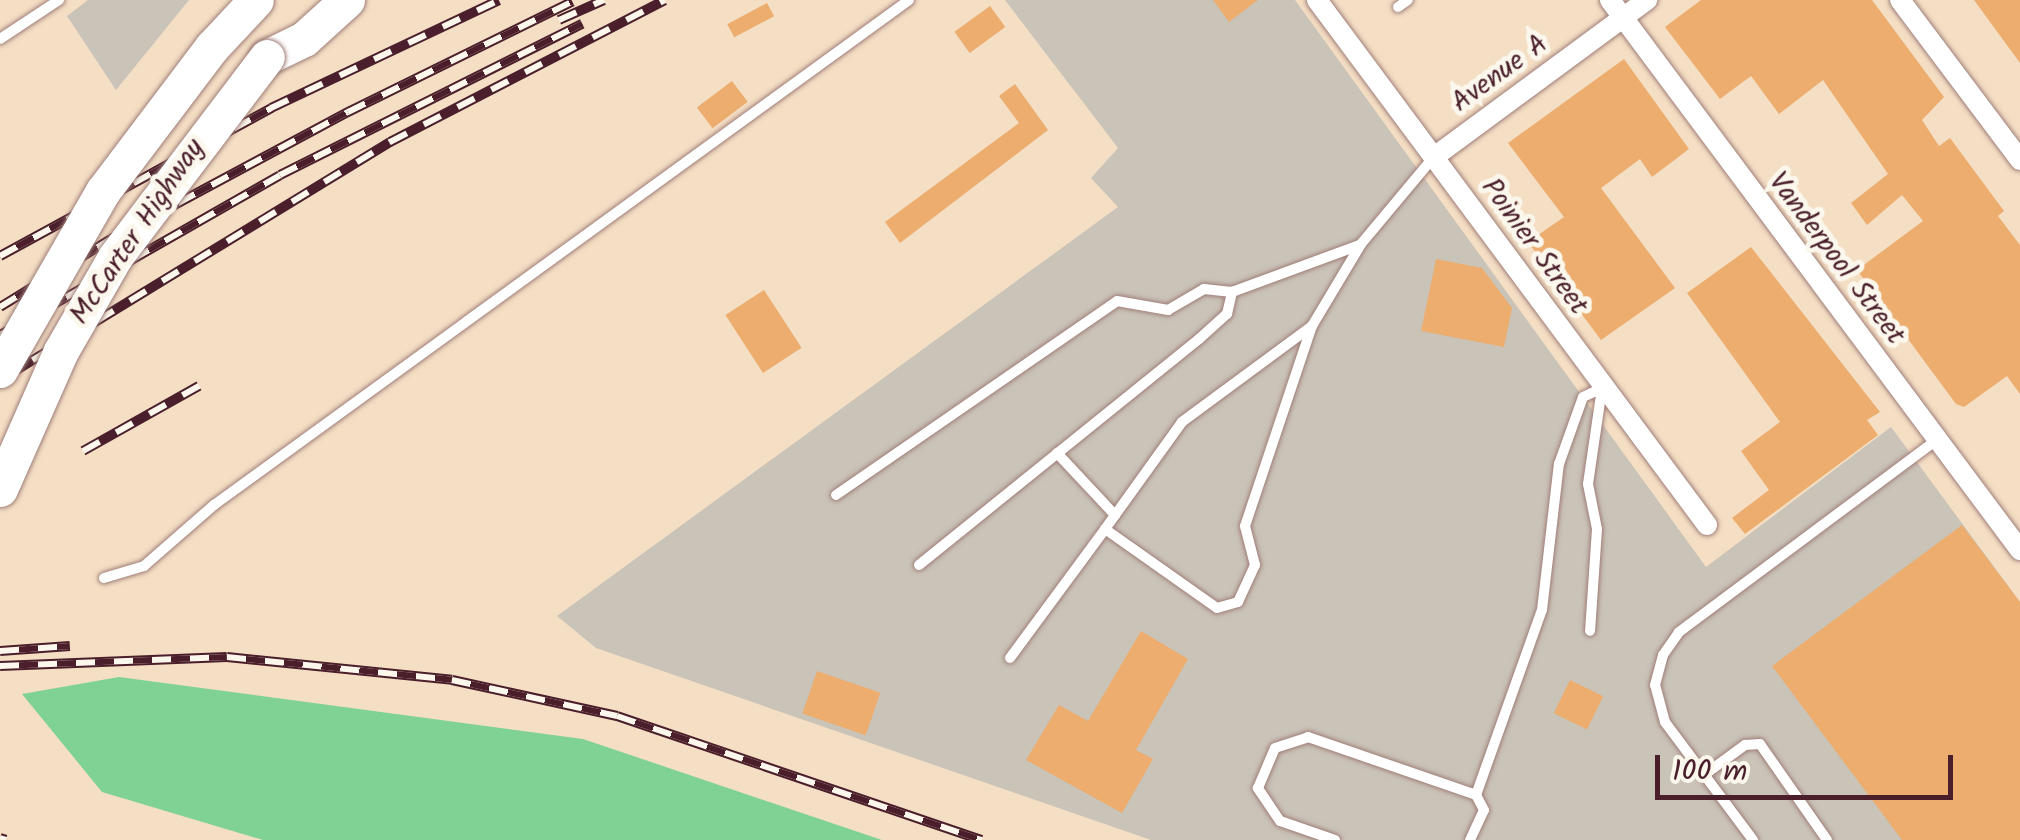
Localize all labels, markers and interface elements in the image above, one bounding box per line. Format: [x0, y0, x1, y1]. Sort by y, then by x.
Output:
street label: Avenue A [1445, 28, 1555, 120]
street label: McCarter Highway [64, 133, 212, 331]
street label: Vanderpool Street [1760, 166, 1912, 352]
street label: Poinier Street [1473, 172, 1595, 322]
scale bar [1660, 735, 1958, 797]
text: 100 m [1672, 748, 1747, 796]

